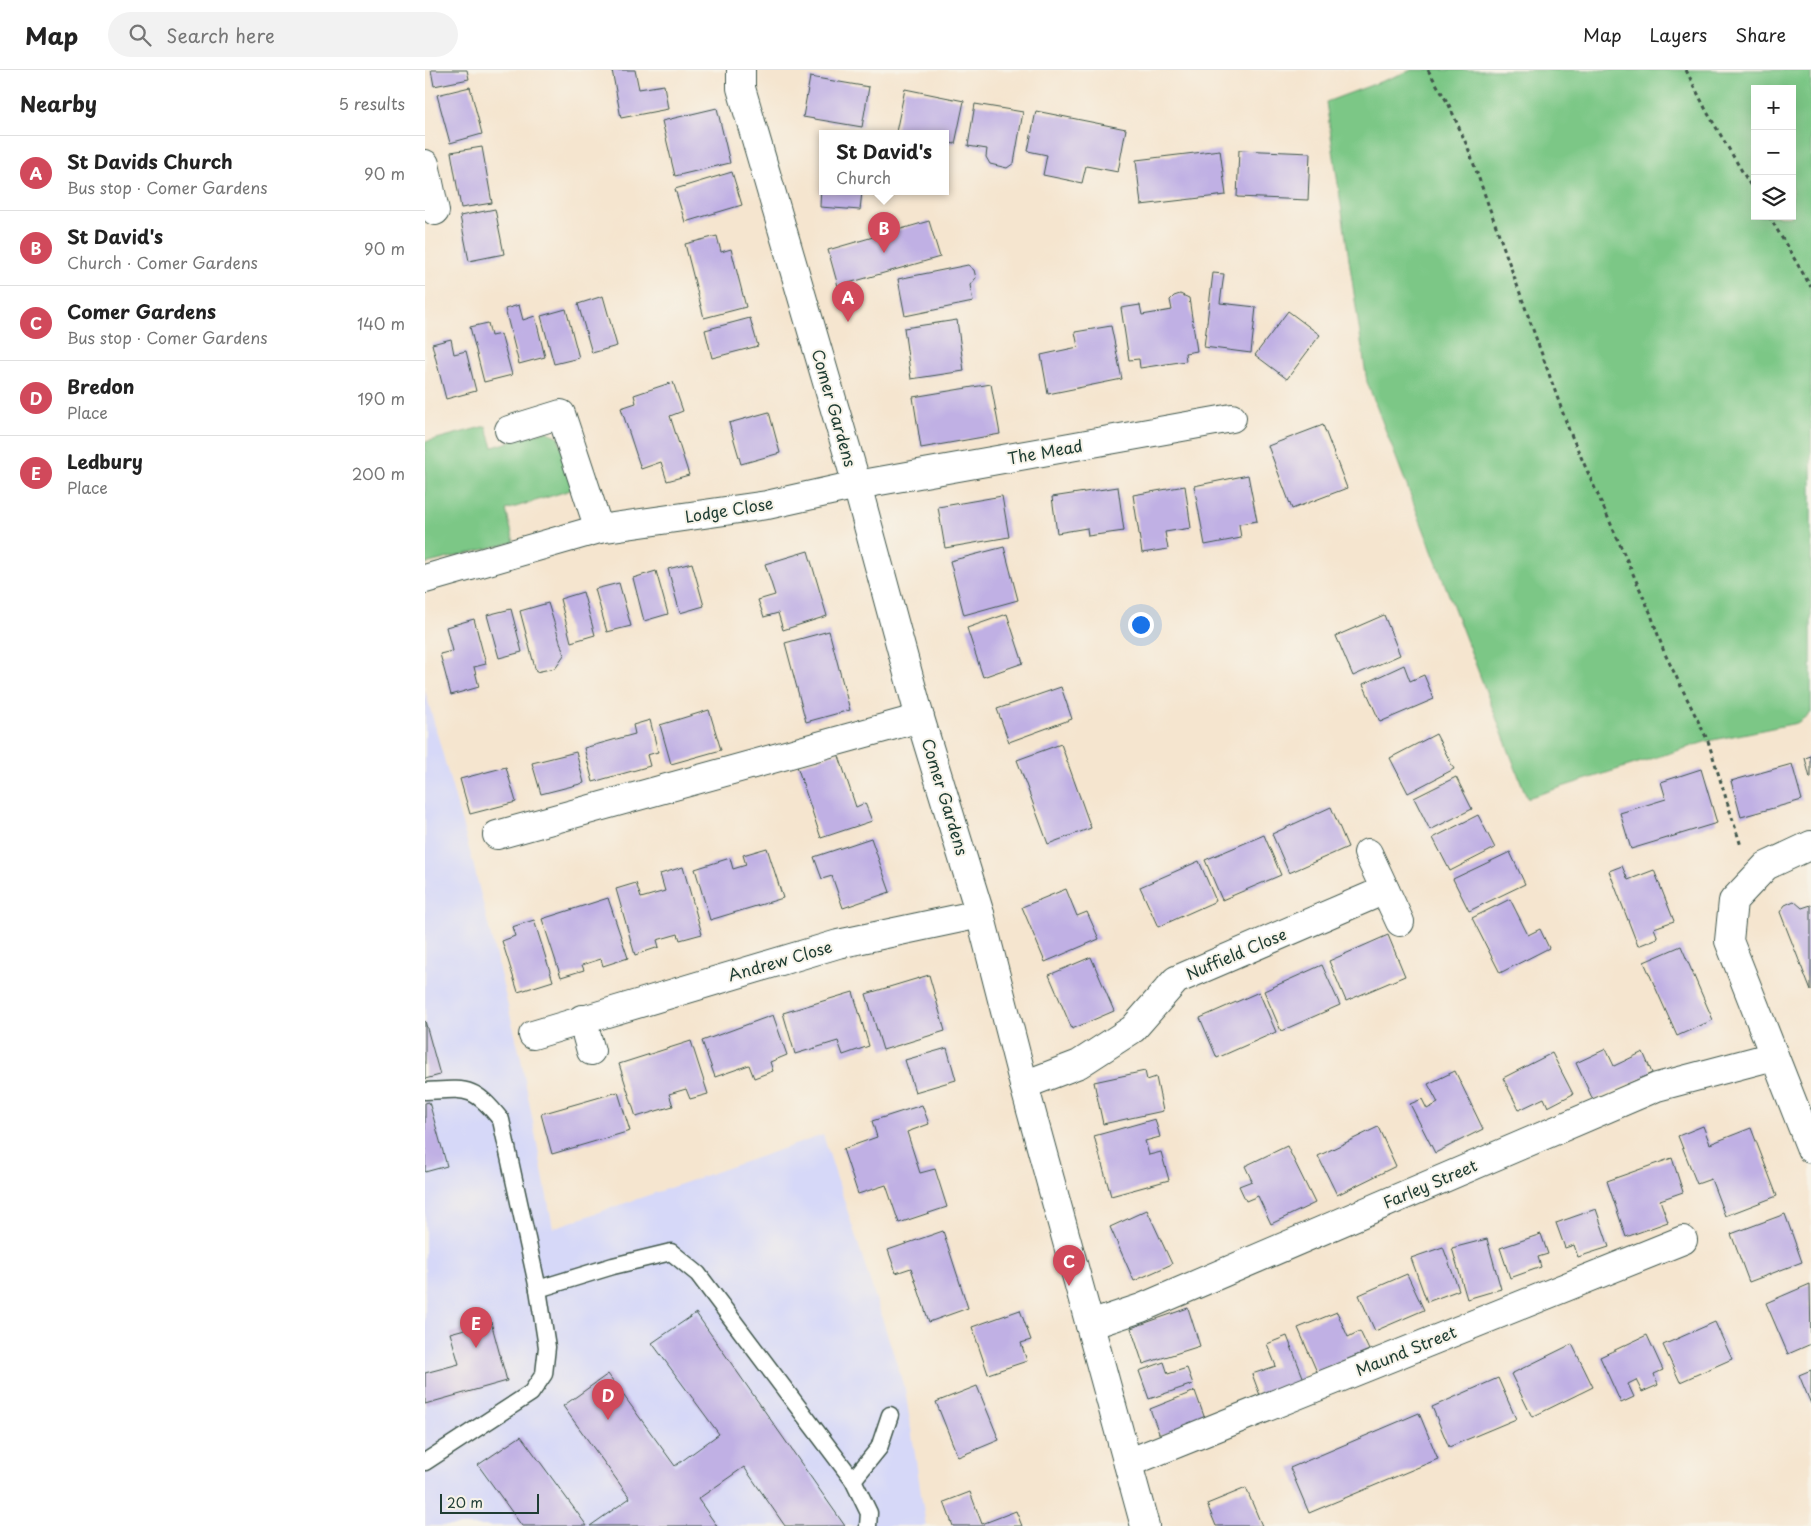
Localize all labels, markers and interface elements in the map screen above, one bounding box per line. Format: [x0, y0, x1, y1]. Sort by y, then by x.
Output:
search box [108, 12, 458, 57]
text: Map [25, 17, 78, 53]
icon: search [126, 21, 154, 49]
text: Search here [166, 21, 275, 49]
text: Map [1583, 21, 1622, 48]
text: Layers [1650, 21, 1707, 48]
text: Share [1735, 21, 1786, 48]
map controls [1751, 85, 1796, 220]
button: + [1751, 85, 1796, 130]
text: Nearby [20, 87, 97, 119]
text: 5 results [338, 91, 405, 115]
popup [819, 130, 949, 195]
button: − [1751, 130, 1796, 175]
text: St David's [836, 137, 932, 165]
text: St Davids Church [67, 147, 233, 175]
text: A [30, 161, 42, 185]
text: 90 m [364, 161, 405, 185]
text: Church [836, 165, 891, 189]
text: Bus stop · Comer Gardens [67, 175, 268, 199]
button: layers [1751, 175, 1796, 220]
pin: B [868, 212, 900, 253]
text: St David's [67, 222, 163, 250]
text: B [31, 236, 41, 260]
text: 90 m [364, 236, 405, 260]
text: Church · Comer Gardens [67, 250, 258, 274]
pin: A [832, 281, 864, 322]
text: Comer Gardens [67, 297, 216, 325]
text: C [30, 311, 42, 335]
text: 140 m [357, 311, 405, 335]
text: Bus stop · Comer Gardens [67, 325, 268, 349]
street label: Comer Gardens [807, 346, 863, 469]
text: Bredon [67, 372, 134, 400]
text: D [30, 386, 42, 410]
text: 190 m [357, 386, 405, 410]
text: Place [67, 400, 108, 424]
street label: The Mead [1005, 433, 1084, 469]
text: Ledbury [67, 447, 143, 475]
text: E [31, 461, 41, 485]
text: 200 m [352, 461, 405, 485]
text: Place [67, 475, 108, 499]
street label: Lodge Close [683, 490, 775, 528]
your location [1128, 612, 1154, 638]
street label: Comer Gardens [917, 735, 975, 858]
street label: Nuffield Close [1182, 921, 1289, 985]
street label: Andrew Close [725, 934, 835, 986]
street label: Farley Street [1379, 1152, 1481, 1214]
pin: C [1053, 1245, 1085, 1286]
pin: E [460, 1307, 492, 1348]
street label: Maund Street [1352, 1319, 1460, 1381]
pin: D [592, 1379, 624, 1420]
scale bar [440, 1491, 539, 1514]
text: 20 m [447, 1492, 483, 1513]

